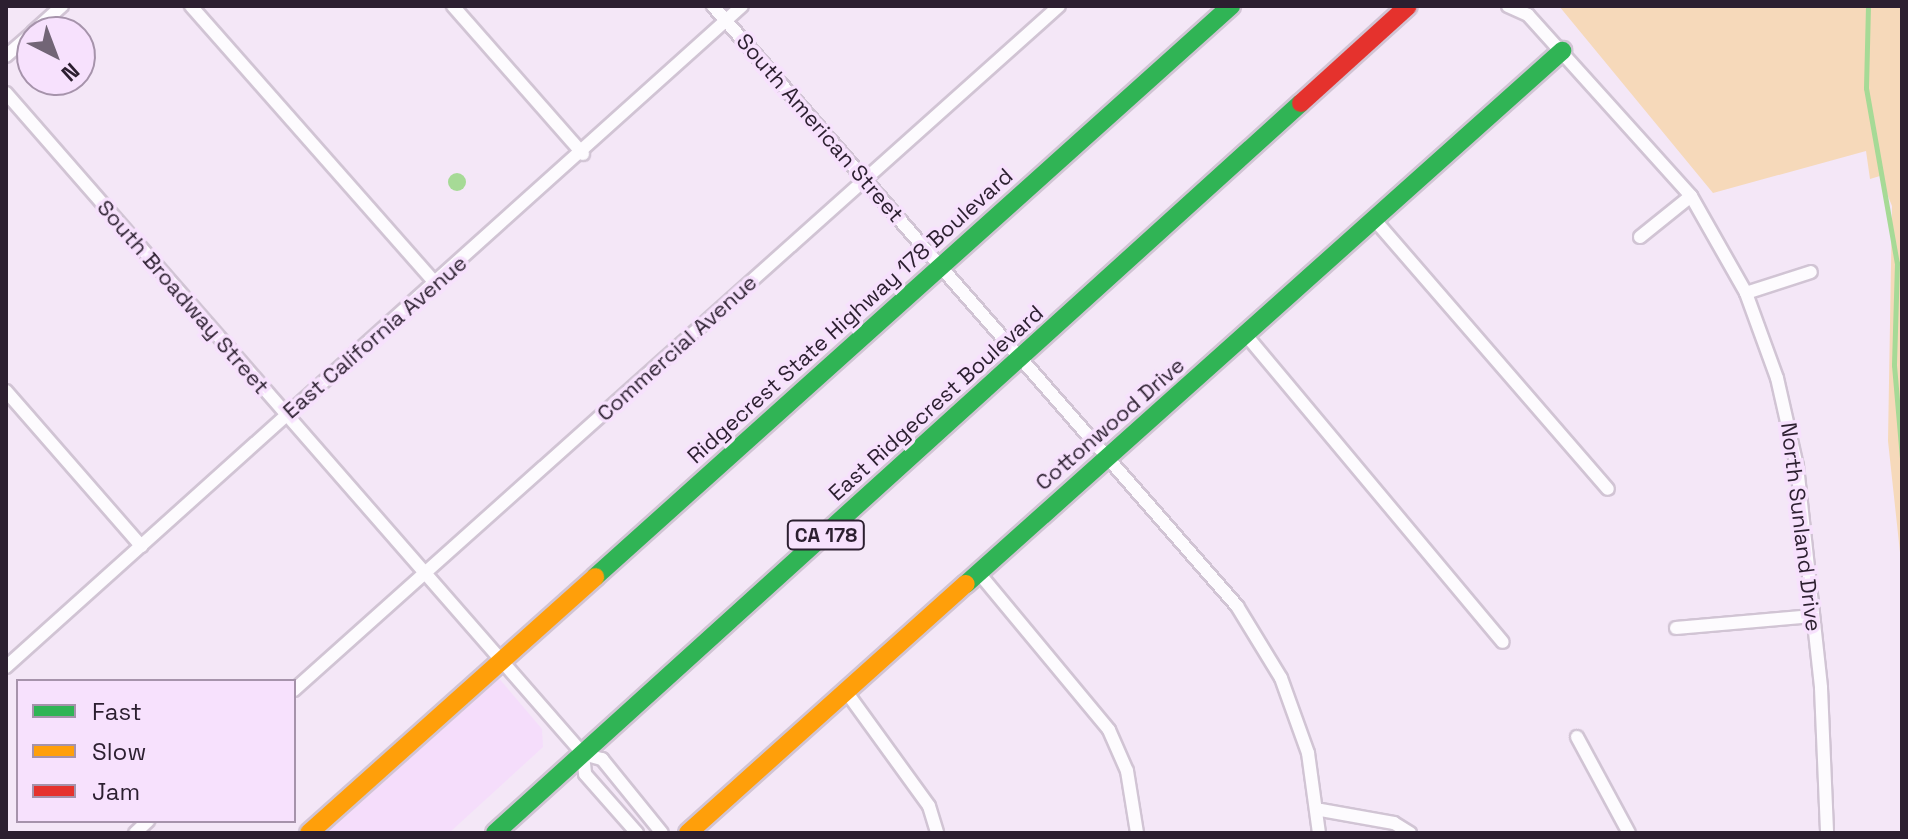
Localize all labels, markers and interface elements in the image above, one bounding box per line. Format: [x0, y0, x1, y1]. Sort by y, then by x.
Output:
north arrow [16, 16, 96, 96]
street label: South American Street [731, 28, 909, 228]
text: N [56, 57, 86, 88]
street label: Ridgecrest State Highway 178 Boulevard [682, 163, 1018, 469]
street label: South Broadway Street [92, 195, 274, 399]
street label: East California Avenue [277, 250, 473, 424]
street label: Commercial Avenue [591, 269, 763, 427]
street label: East Ridgecrest Boulevard [823, 300, 1049, 506]
street label: Cottonwood Drive [1030, 352, 1190, 496]
street label: North Sunland Drive [1775, 421, 1827, 633]
road number: CA 178 [786, 519, 866, 551]
legend [16, 679, 296, 823]
text: Fast [92, 696, 142, 727]
text: Slow [92, 736, 146, 767]
text: Jam [92, 776, 140, 807]

